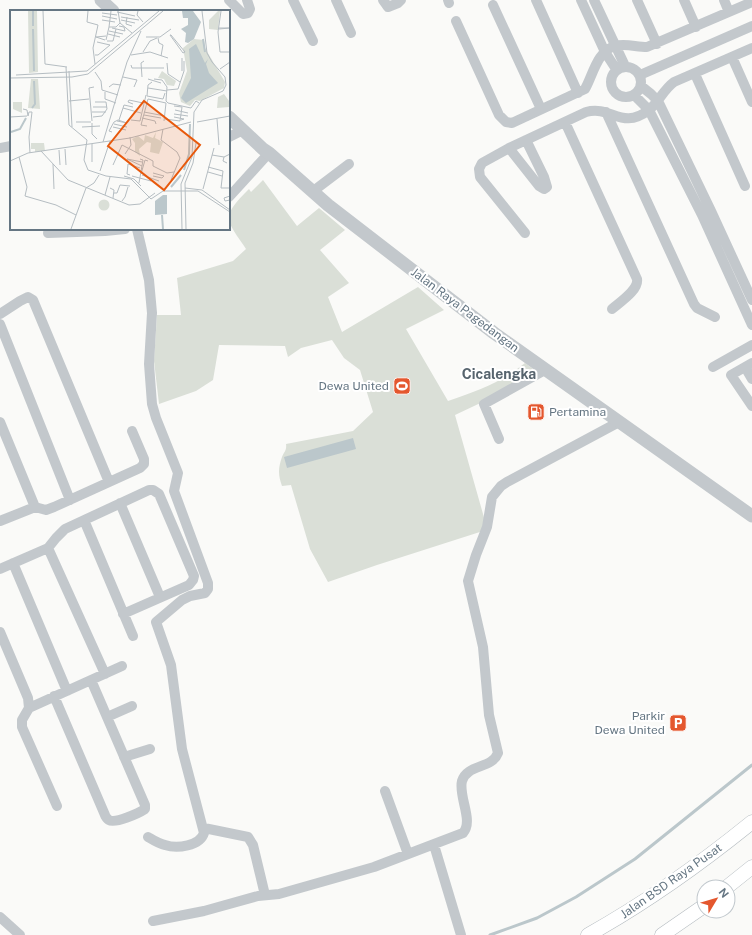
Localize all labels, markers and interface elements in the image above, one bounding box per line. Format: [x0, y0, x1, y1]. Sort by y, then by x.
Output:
inset map [10, 10, 230, 230]
street label: Jalan Raya Pagedangan [408, 265, 522, 355]
district label: Cicalengka [462, 366, 536, 382]
sports icon: Dewa United [392, 376, 412, 396]
place label: Dewa United [318, 379, 389, 393]
fuel station icon: Pertamina [526, 402, 546, 422]
place label: Pertamina [549, 405, 606, 419]
place label: Parkir Dewa United [594, 709, 665, 737]
parking icon: Parkir Dewa United [668, 713, 688, 733]
street label: Jalan BSD Raya Pusat [618, 840, 725, 921]
north arrow [696, 879, 736, 919]
text: N [717, 886, 731, 900]

